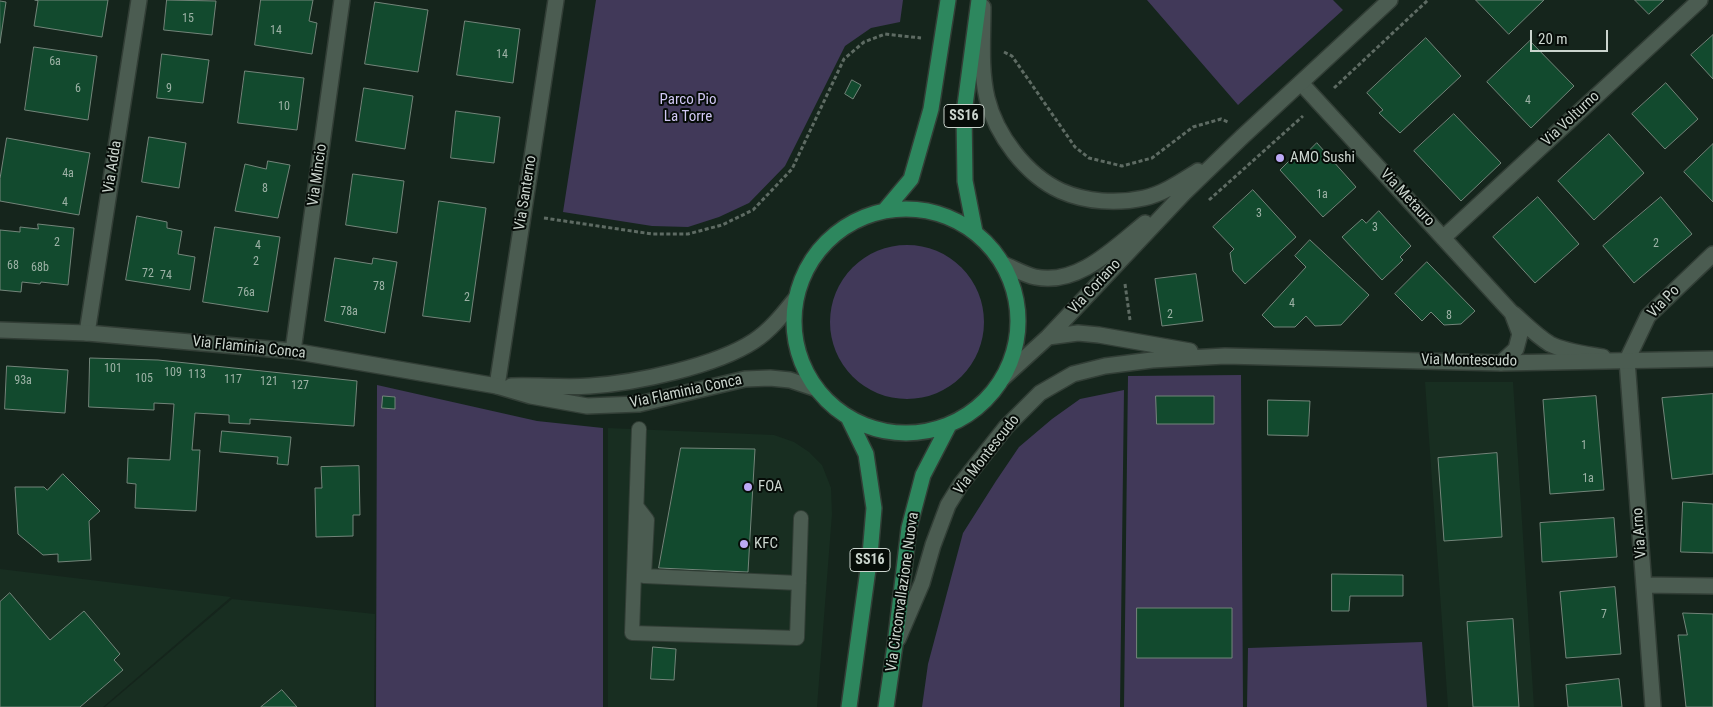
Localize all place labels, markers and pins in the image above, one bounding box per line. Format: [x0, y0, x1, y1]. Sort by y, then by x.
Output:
place label: AMO Sushi [1290, 149, 1355, 167]
marker: AMO Sushi [1274, 152, 1286, 164]
place label: FOA [758, 478, 783, 496]
marker: FOA [742, 481, 754, 493]
place label: KFC [754, 535, 778, 553]
marker: KFC [738, 538, 750, 550]

